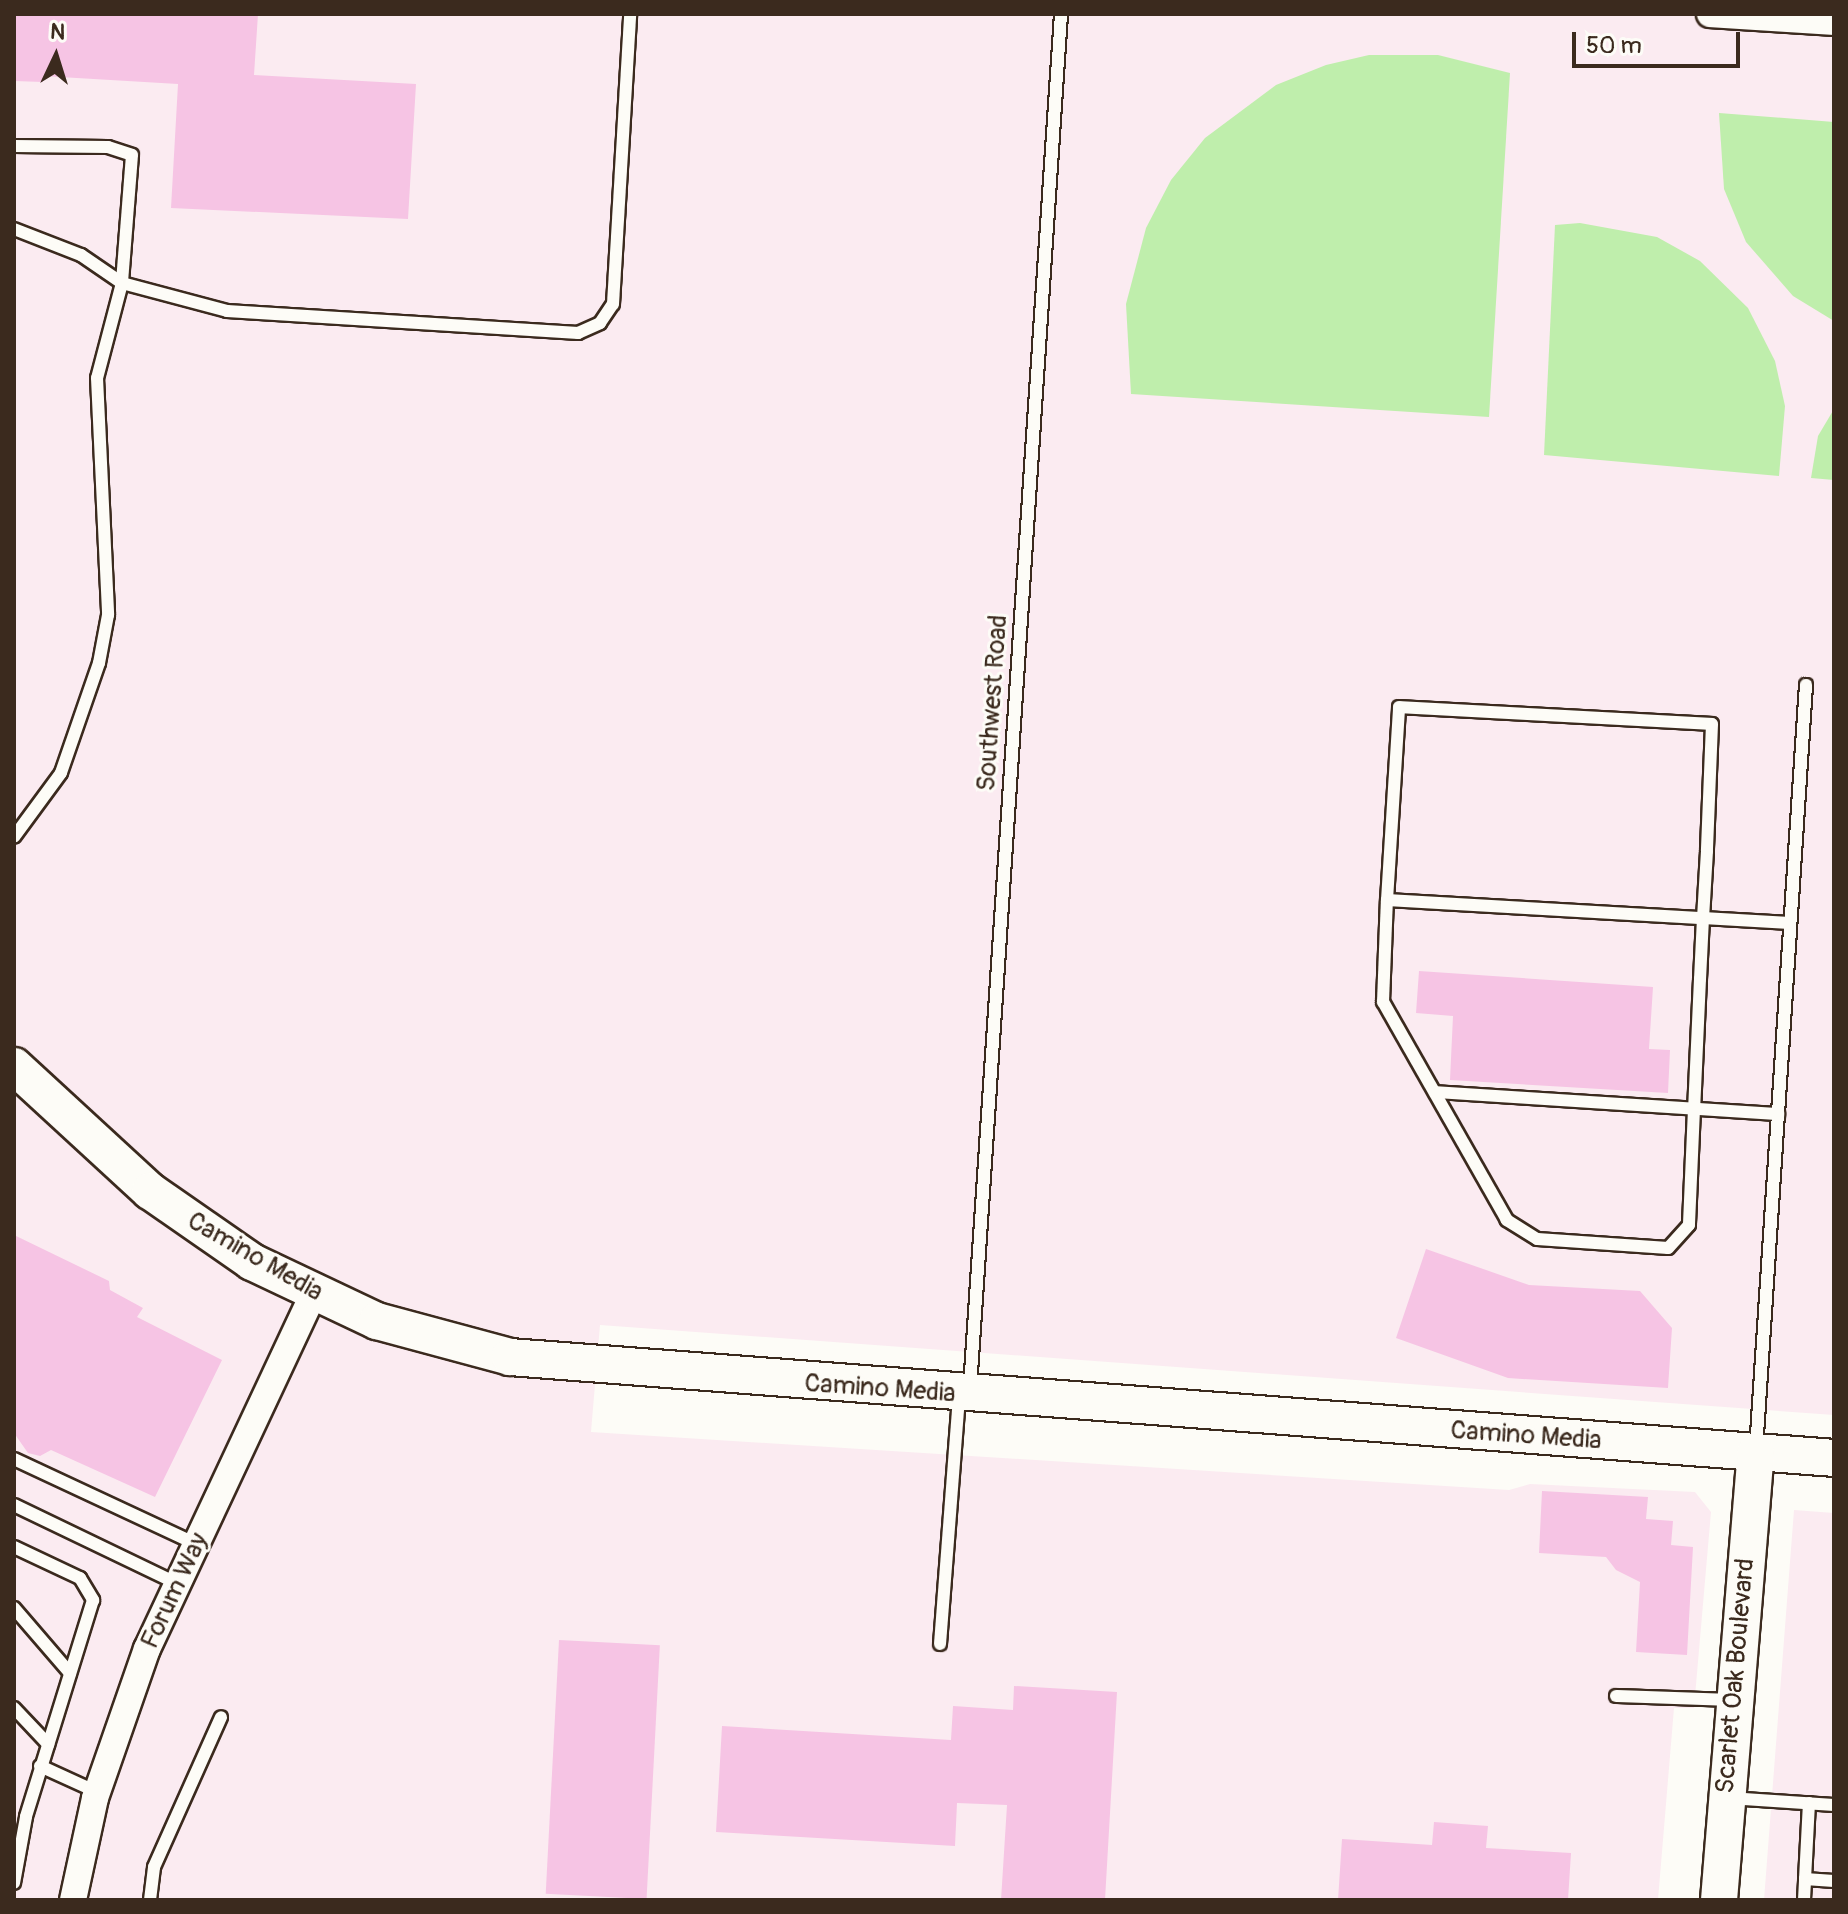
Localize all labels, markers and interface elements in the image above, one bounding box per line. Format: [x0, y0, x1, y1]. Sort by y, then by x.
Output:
north arrow [16, 16, 96, 96]
scale bar [1576, 16, 1744, 66]
text: N [49, 18, 66, 47]
text: 50 m [1586, 31, 1642, 60]
street label: Southwest Road [971, 614, 1015, 792]
street label: Camino Media [182, 1206, 328, 1308]
street label: Camino Media [803, 1368, 957, 1410]
street label: Camino Media [1449, 1415, 1603, 1457]
street label: Forum Way [135, 1528, 215, 1654]
street label: Scarlet Oak Boulevard [1710, 1557, 1762, 1795]

